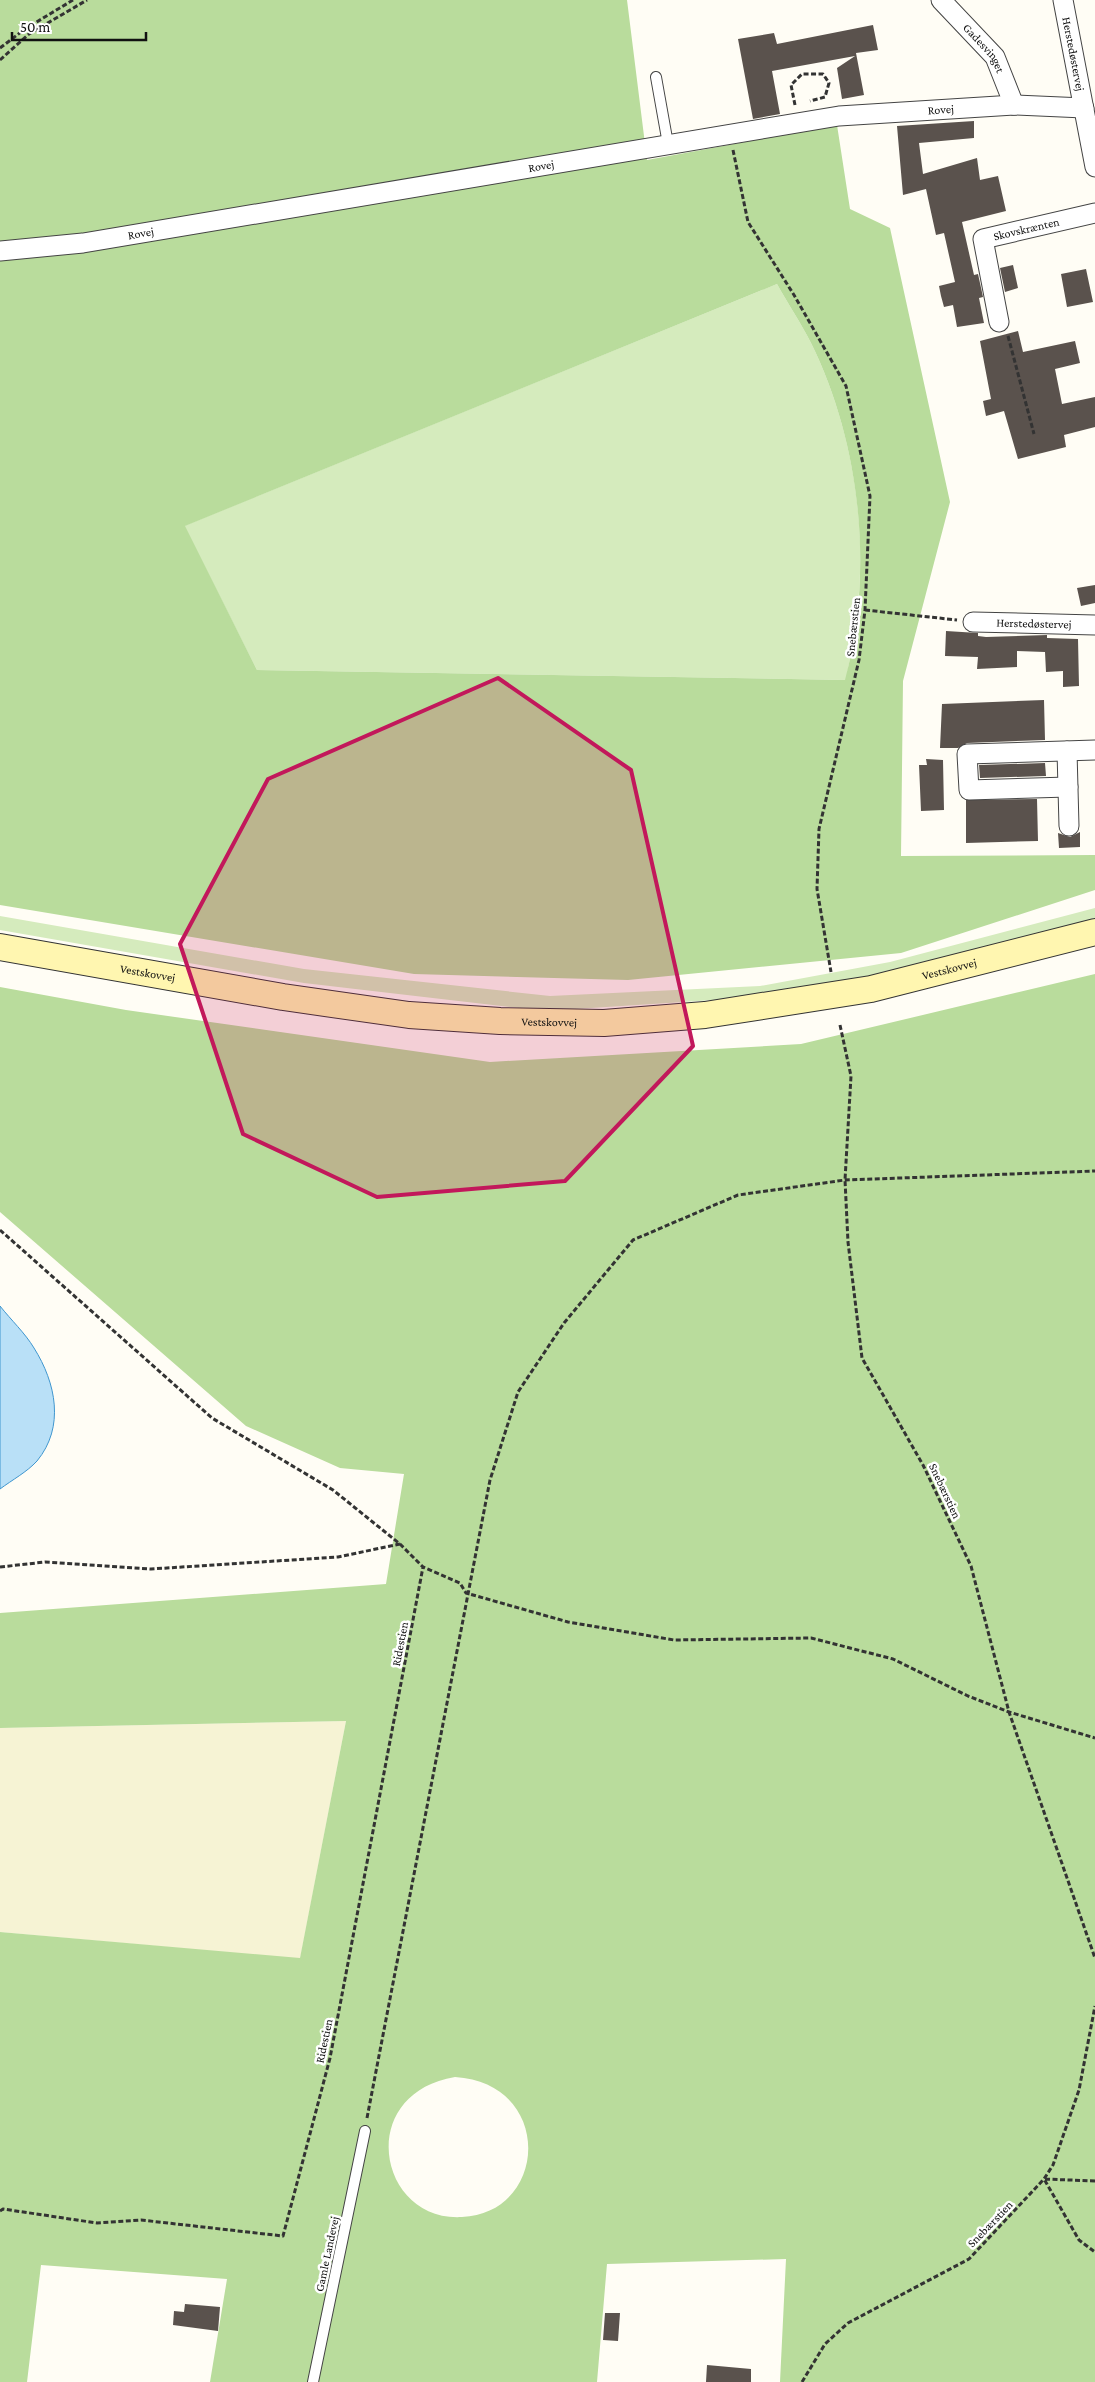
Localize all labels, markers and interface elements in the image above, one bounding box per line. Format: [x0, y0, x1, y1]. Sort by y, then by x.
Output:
scale bar [12, 10, 146, 42]
street label: Herstedøstervej [1059, 16, 1087, 92]
text: 50 m [20, 19, 50, 35]
street label: Gadesvinget [960, 21, 1008, 76]
street label: Rovej [927, 102, 954, 117]
street label: Rovej [527, 157, 555, 175]
street label: Skovskrænten [992, 214, 1061, 243]
street label: Rovej [127, 224, 155, 242]
street label: Snebærstien [843, 596, 863, 657]
street label: Herstedøstervej [996, 616, 1072, 631]
street label: Vestskovvej [921, 955, 978, 983]
street label: Vestskovvej [119, 961, 176, 985]
street label: Vestskovvej [521, 1014, 577, 1029]
street label: Snebærstien [926, 1461, 964, 1521]
street label: Ridestien [389, 1620, 411, 1667]
street label: Ridestien [312, 2017, 336, 2064]
street label: Snebærstien [964, 2197, 1016, 2250]
street label: Gamle Landevej [312, 2215, 342, 2293]

